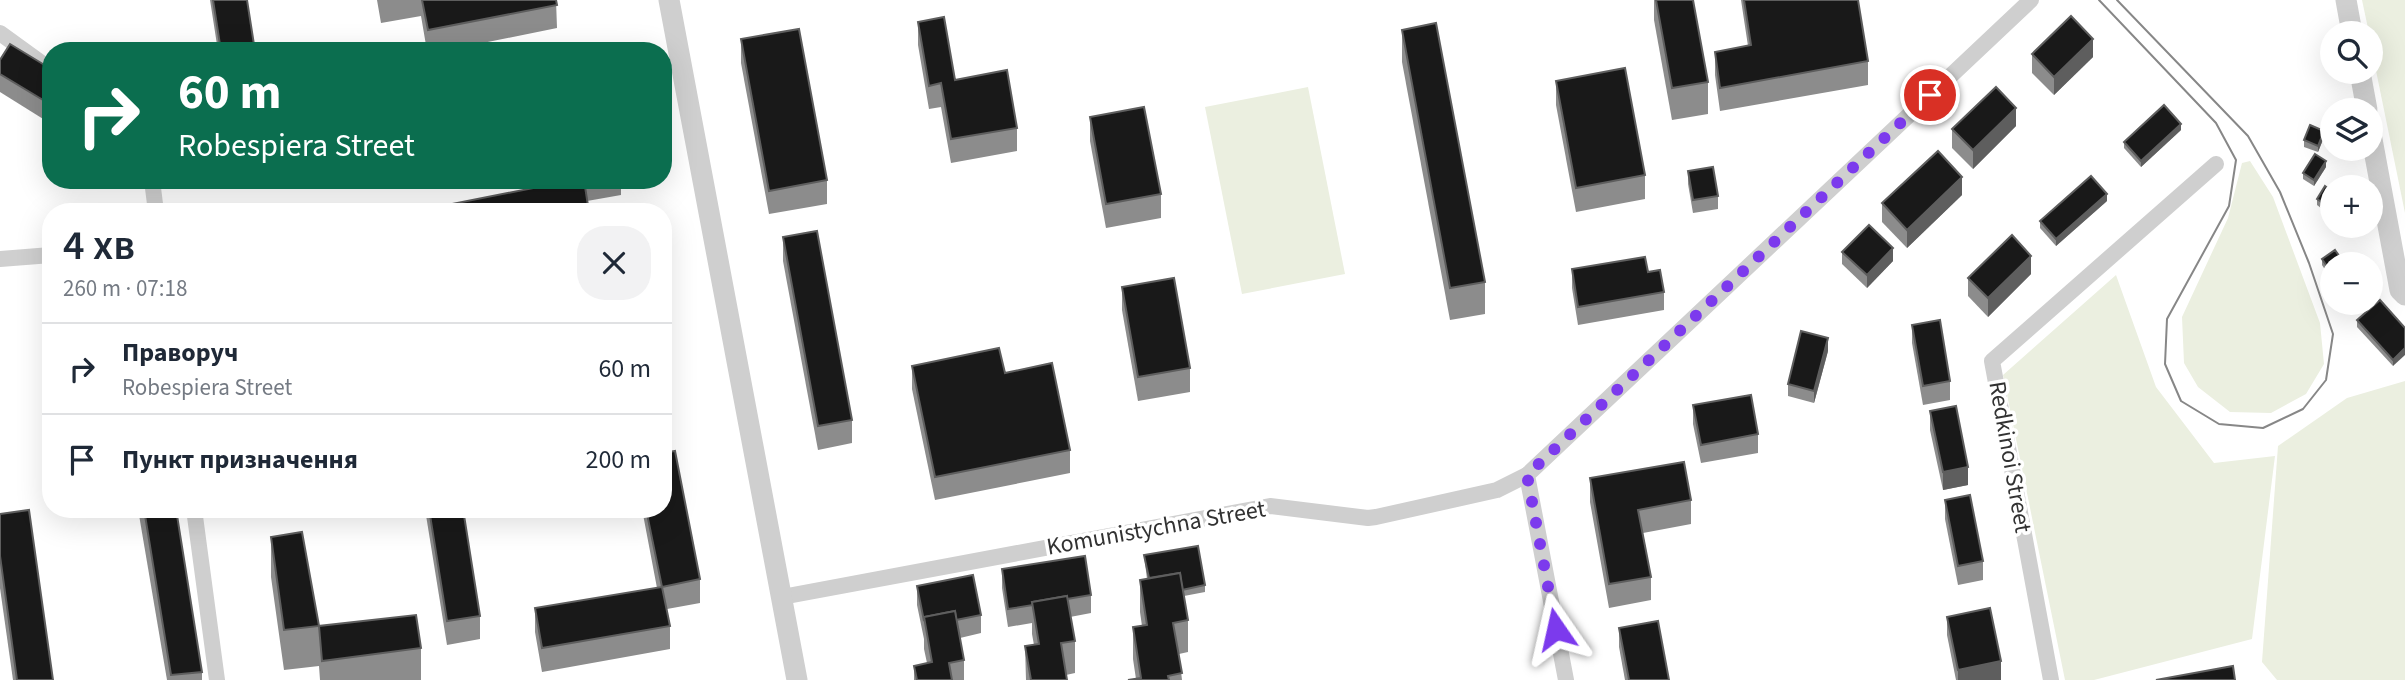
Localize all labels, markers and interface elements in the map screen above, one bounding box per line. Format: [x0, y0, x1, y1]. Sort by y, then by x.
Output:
map controls [2320, 21, 2383, 315]
button: search [2320, 21, 2383, 84]
text: 60 m [178, 58, 282, 128]
pin [1900, 65, 1960, 125]
icon: right [63, 70, 154, 161]
icon: arrive [1911, 76, 1949, 114]
button: layers [2320, 98, 2383, 161]
text: Robespiera Street [178, 123, 415, 169]
button: + [2320, 175, 2383, 238]
text: 4 хв [63, 216, 135, 276]
button: close [577, 226, 651, 300]
button: − [2320, 252, 2383, 315]
text: 260 m · 07:18 [63, 272, 187, 305]
text: Праворуч [122, 334, 238, 371]
icon: right [63, 350, 101, 388]
text: 60 m [598, 350, 651, 387]
text: Robespiera Street [122, 371, 292, 404]
street label: Redkinoi Street [1979, 378, 2041, 536]
icon: arrive [63, 441, 101, 479]
text: Пункт призначення [122, 441, 358, 478]
text: 200 m [585, 441, 651, 478]
street label: Komunistychna Street [1044, 492, 1268, 564]
position arrow [1519, 592, 1593, 666]

